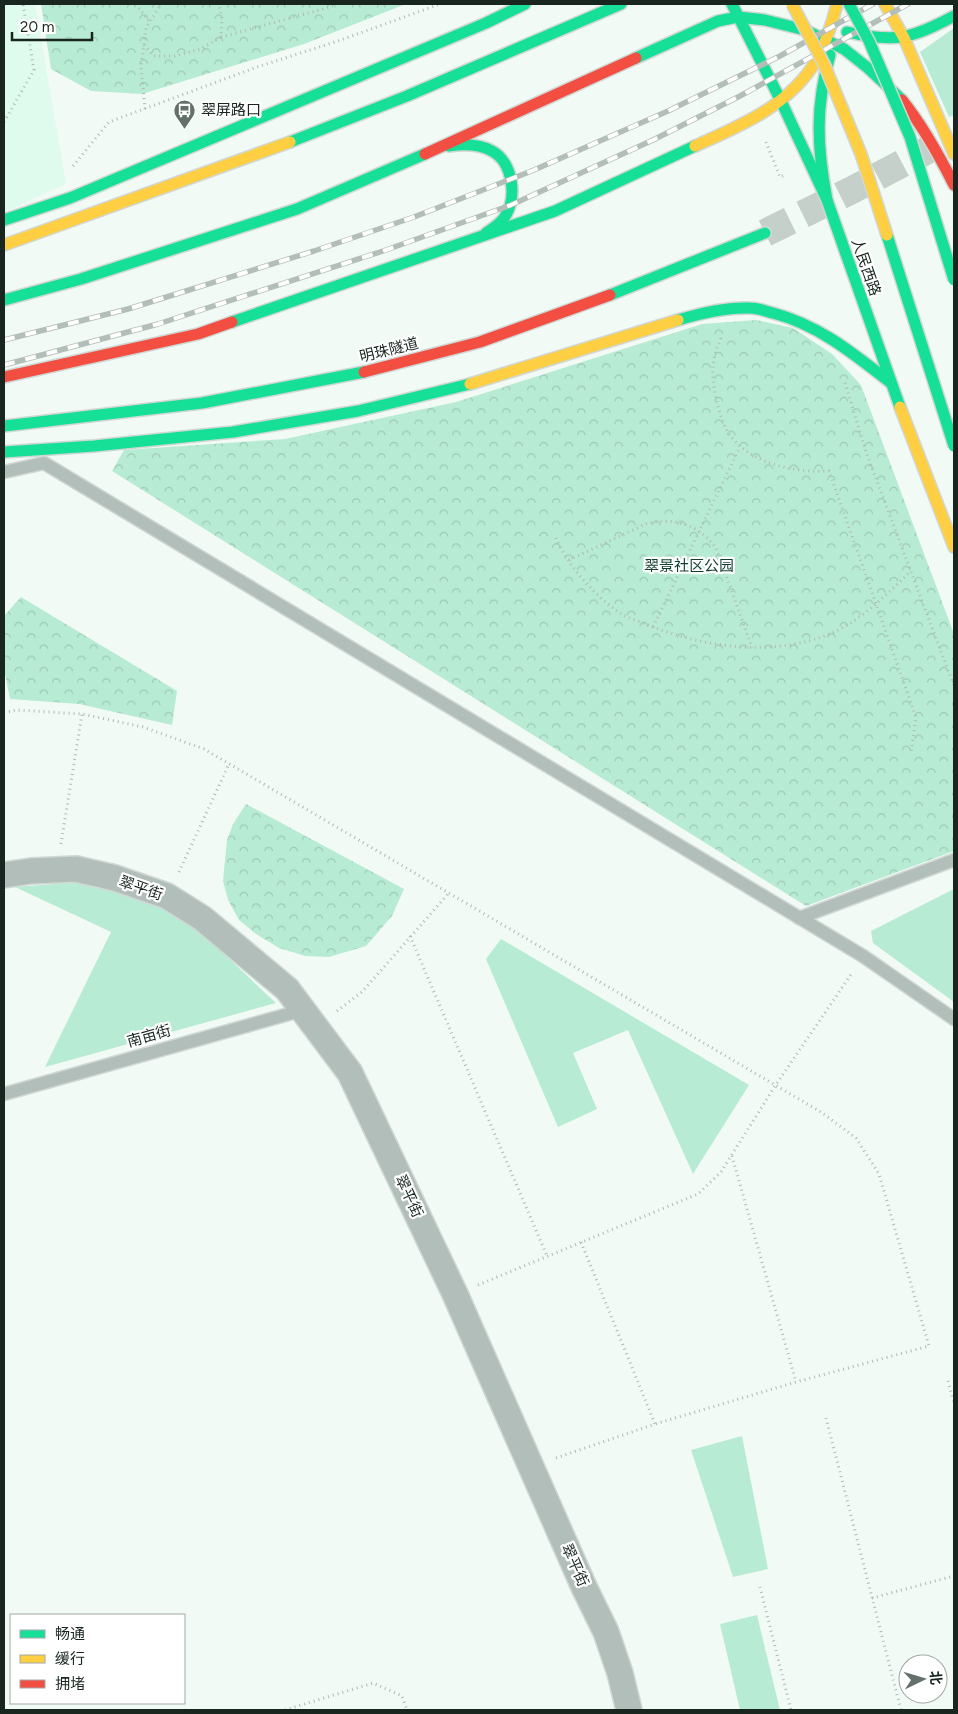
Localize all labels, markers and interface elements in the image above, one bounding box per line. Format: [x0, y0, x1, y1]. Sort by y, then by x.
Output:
scale bar [12, 10, 92, 42]
text: 20 m [20, 18, 54, 36]
bus stop icon: 翠屏路口 [173, 98, 197, 129]
place label: 翠屏路口 [201, 101, 261, 119]
street label: 人民西路 [848, 236, 884, 298]
street label: 明珠隧道 [358, 334, 420, 366]
park label: 翠景社区公园 [644, 557, 734, 575]
street label: 翠平街 [117, 872, 165, 904]
street label: 南亩街 [125, 1021, 173, 1051]
street label: 翠平街 [391, 1172, 427, 1220]
street label: 翠平街 [558, 1541, 592, 1589]
legend [10, 1614, 185, 1704]
text: 畅通 [55, 1625, 85, 1643]
text: 缓行 [55, 1650, 85, 1668]
north arrow [898, 1654, 948, 1704]
text: 北 [926, 1670, 945, 1686]
text: 拥堵 [55, 1675, 85, 1693]

